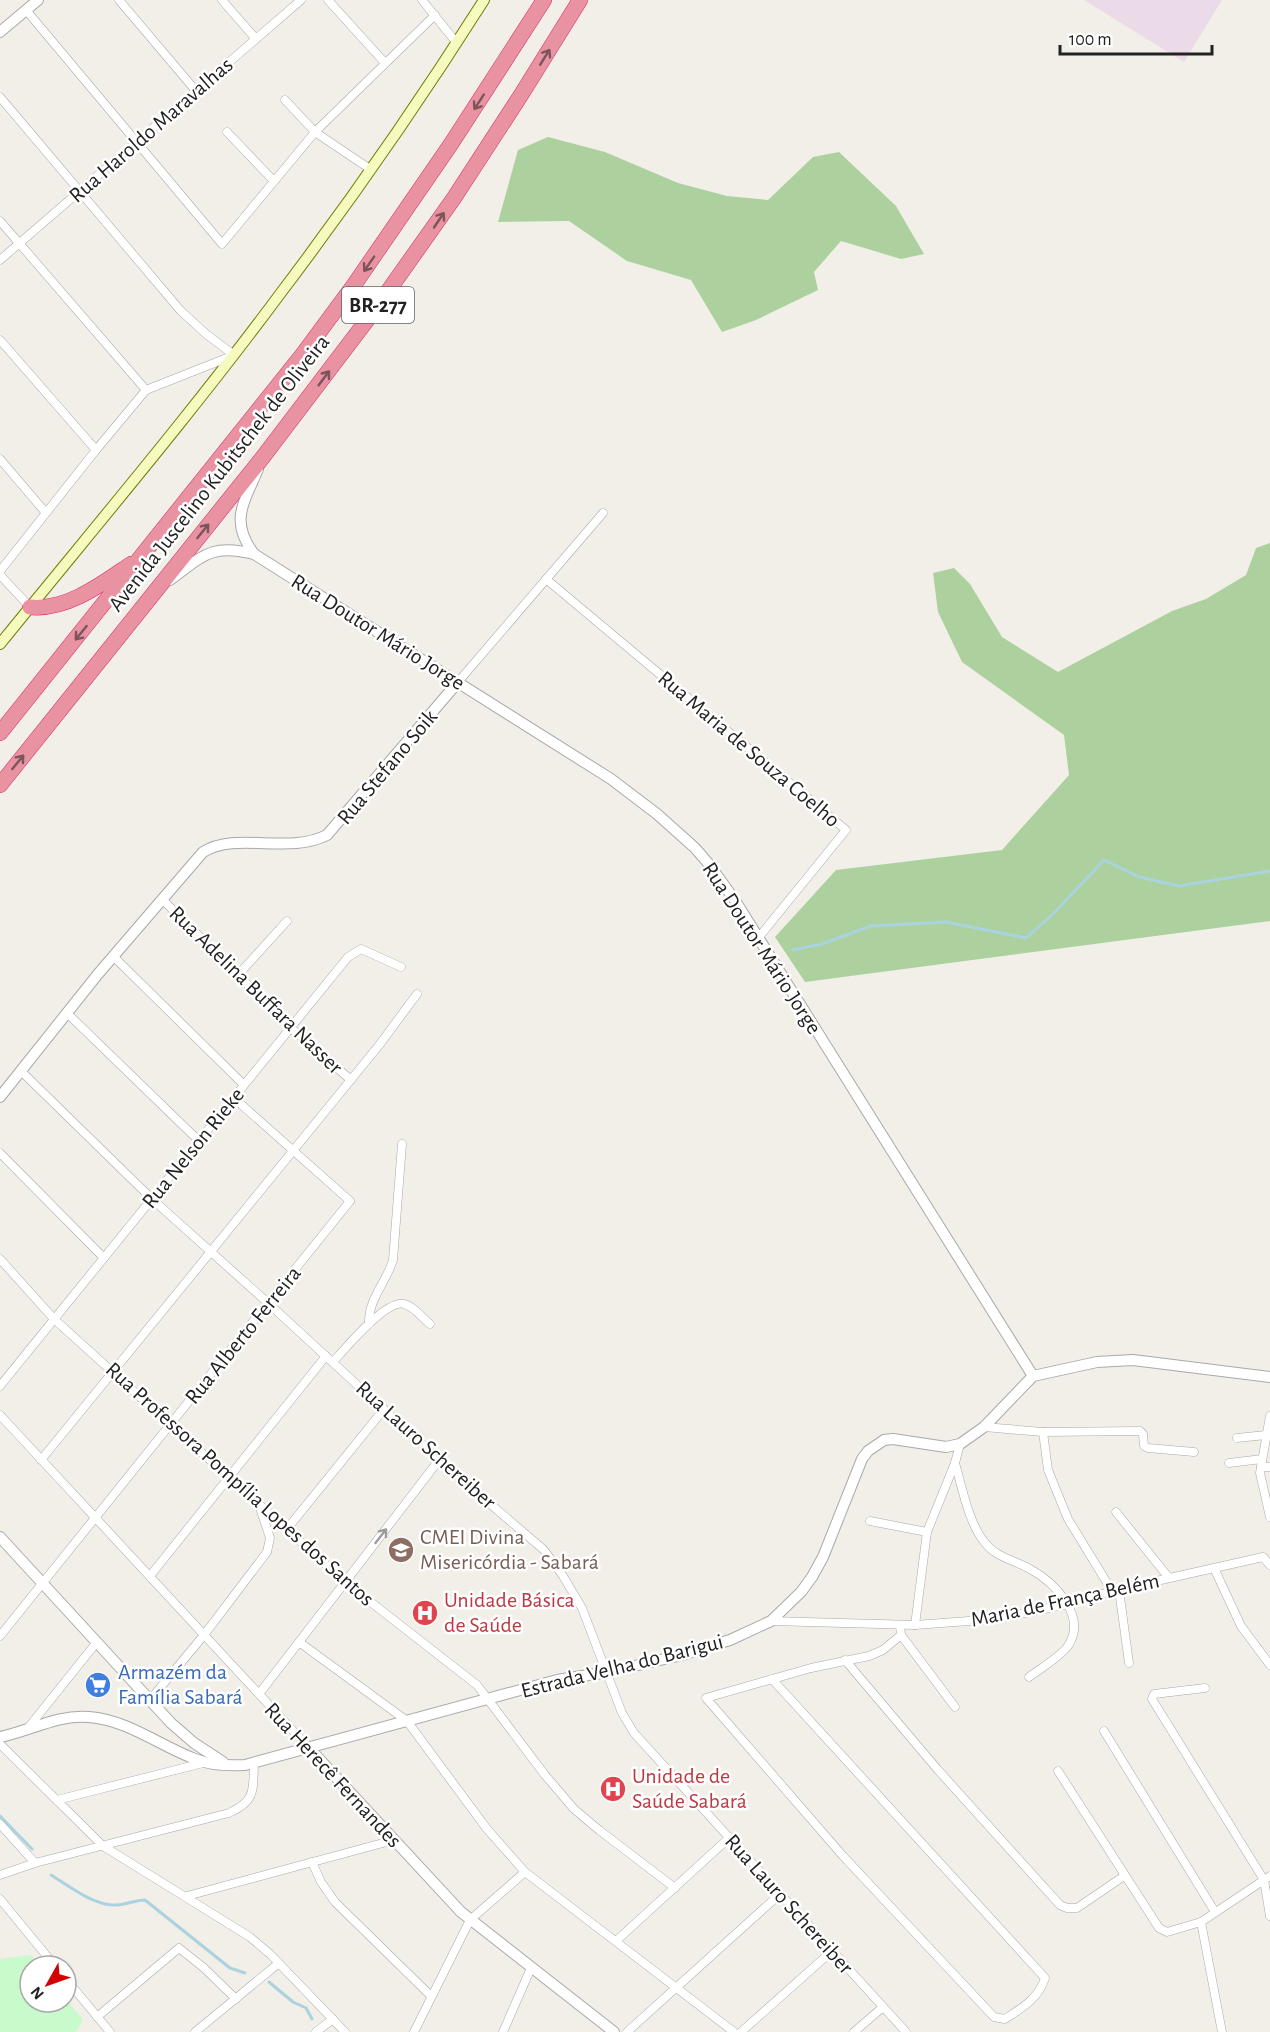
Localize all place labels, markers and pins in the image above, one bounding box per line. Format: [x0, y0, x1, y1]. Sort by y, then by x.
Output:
place label: CMEI Divina Misericórdia - Sabará [420, 1526, 599, 1573]
school or university icon: CMEI Divina Misericórdia - Sabará [386, 1535, 416, 1565]
place label: Unidade Básica de Saúde [444, 1589, 575, 1636]
hospital icon: Unidade Básica de Saúde [410, 1598, 440, 1628]
place label: Armazém da Família Sabará [118, 1661, 243, 1708]
supermarket icon: Armazém da Família Sabará [83, 1670, 113, 1700]
place label: Unidade de Saúde Sabará [632, 1765, 747, 1812]
hospital icon: Unidade de Saúde Sabará [598, 1774, 628, 1804]

